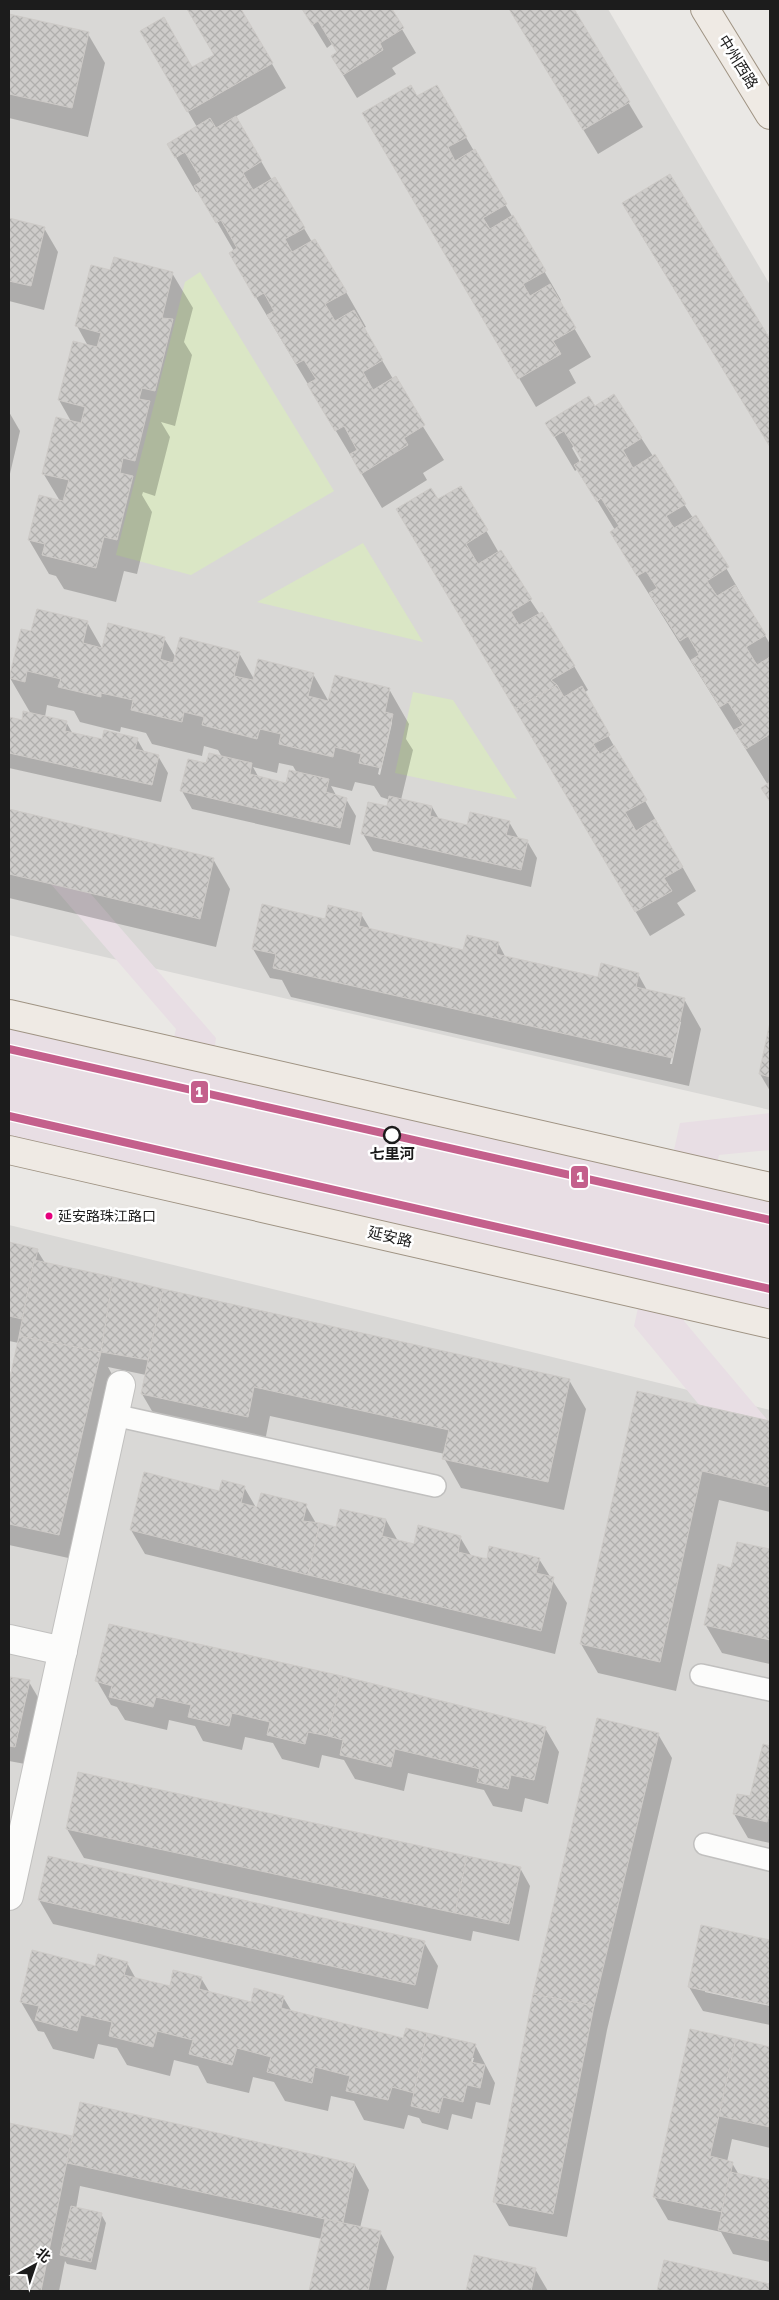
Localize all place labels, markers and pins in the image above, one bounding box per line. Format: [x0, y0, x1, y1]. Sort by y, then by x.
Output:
marker: 七里河 [383, 1126, 401, 1144]
place label: 七里河 [369, 1144, 415, 1162]
place label: 延安路珠江路口 [58, 1207, 156, 1224]
marker: 延安路珠江路口 [44, 1211, 54, 1221]

